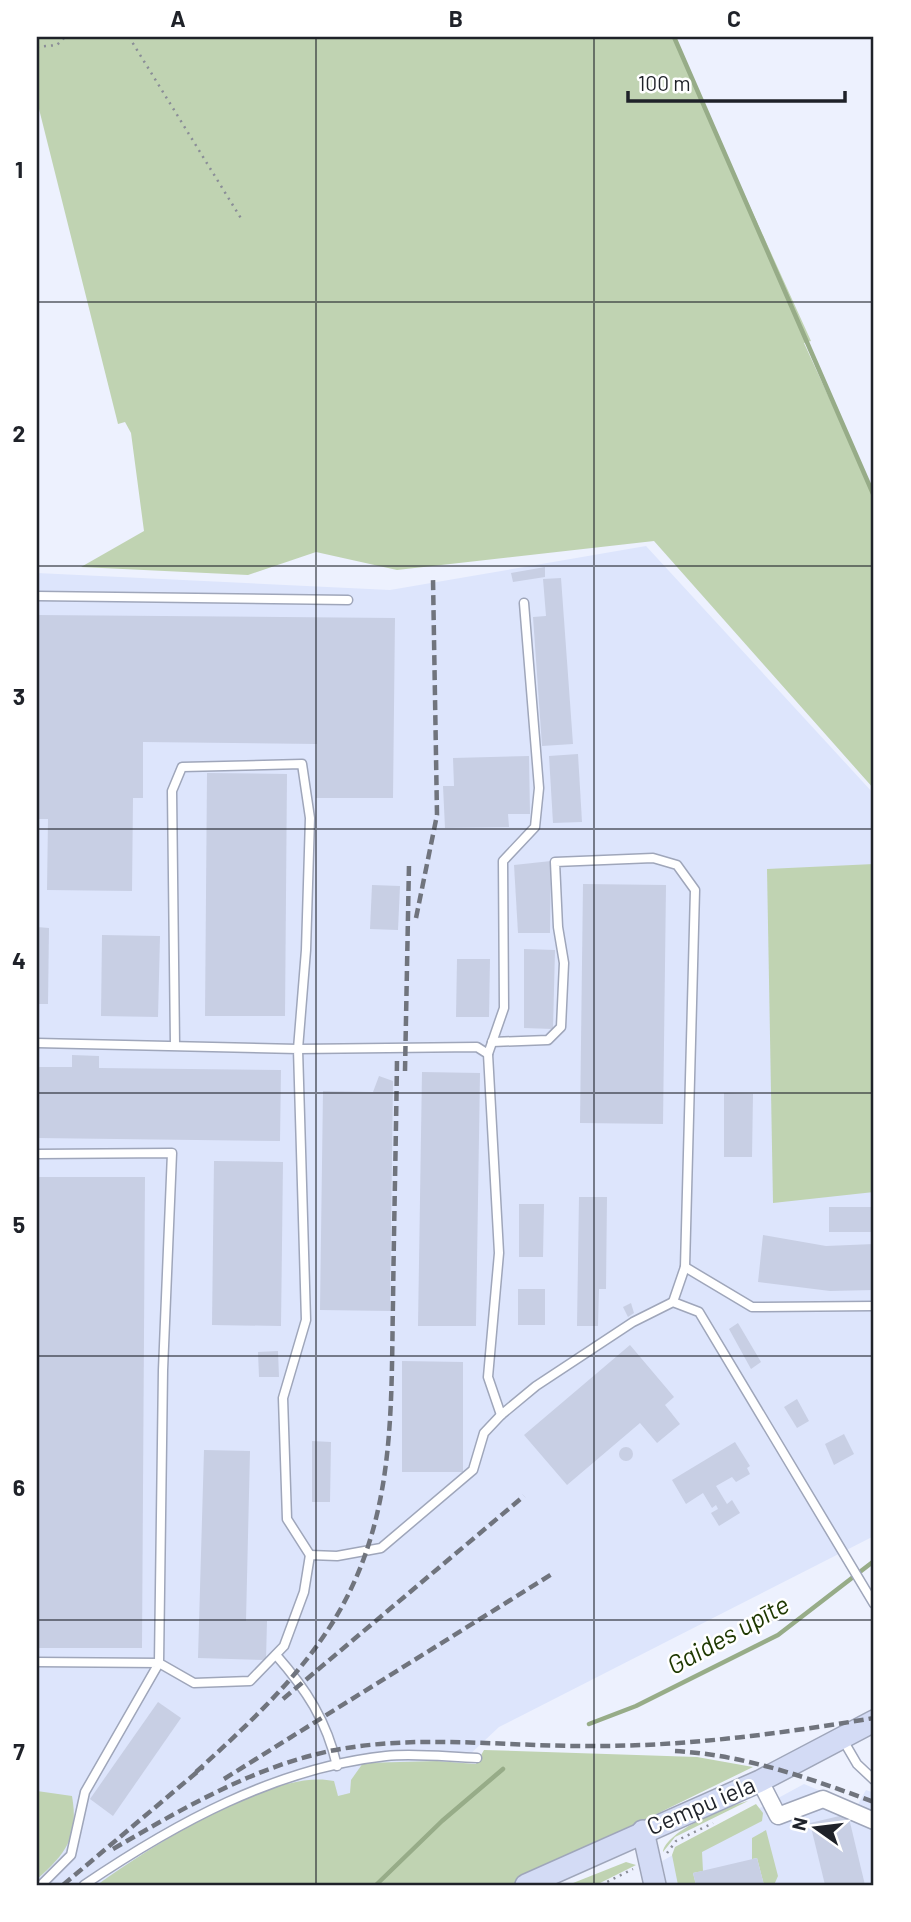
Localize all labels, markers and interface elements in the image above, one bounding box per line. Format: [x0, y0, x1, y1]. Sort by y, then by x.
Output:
text: A [170, 4, 186, 32]
text: B [449, 4, 463, 32]
text: C [727, 4, 741, 32]
scale bar [628, 60, 844, 104]
text: 100 m [638, 70, 691, 95]
text: 1 [15, 155, 23, 183]
text: 2 [13, 419, 25, 447]
text: 3 [13, 682, 25, 710]
text: 4 [12, 946, 26, 974]
text: 5 [13, 1210, 25, 1238]
text: 6 [13, 1473, 25, 1501]
water label: Gaides upīte [661, 1588, 794, 1680]
text: 7 [13, 1737, 25, 1765]
street label: Cempu iela [642, 1769, 759, 1840]
north arrow [782, 1792, 852, 1862]
text: N [786, 1815, 812, 1833]

